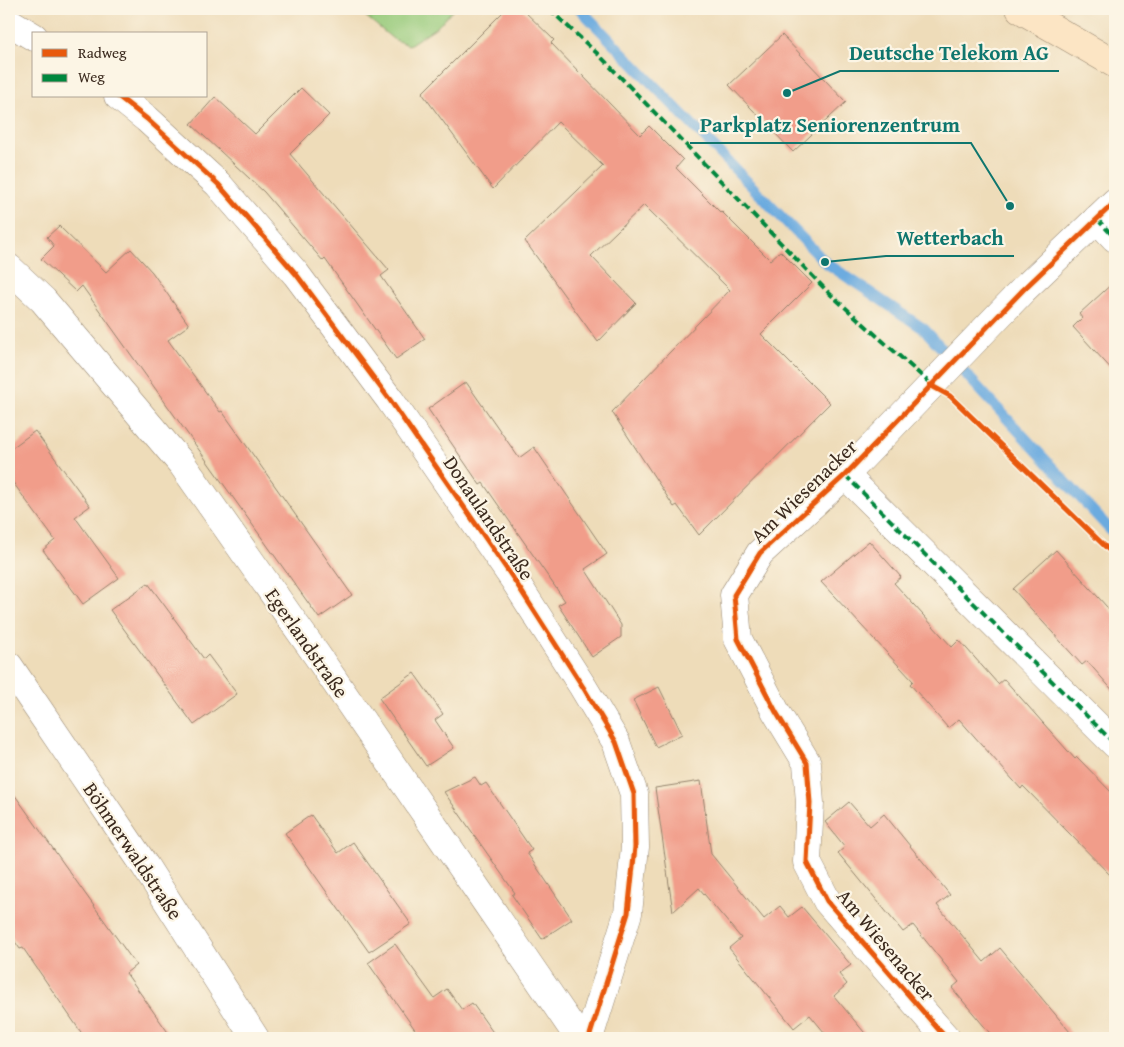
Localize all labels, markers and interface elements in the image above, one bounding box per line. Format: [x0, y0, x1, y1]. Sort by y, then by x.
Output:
legend [32, 32, 208, 98]
callout: Deutsche Telekom AG [840, 35, 1059, 71]
text: Deutsche Telekom AG [849, 37, 1049, 68]
text: Radweg [78, 42, 127, 63]
text: Weg [78, 66, 105, 87]
callout: Parkplatz Seniorenzentrum [690, 107, 971, 143]
text: Parkplatz Seniorenzentrum [700, 109, 960, 140]
callout: Wetterbach [886, 220, 1014, 256]
text: Wetterbach [896, 222, 1004, 253]
street label: Am Wiesenacker [744, 432, 864, 549]
street label: Donaulandstraße [437, 450, 542, 586]
street label: Egerlandstraße [259, 582, 356, 704]
street label: Böhmerwaldstraße [77, 776, 190, 925]
street label: Am Wiesenacker [831, 882, 942, 1007]

